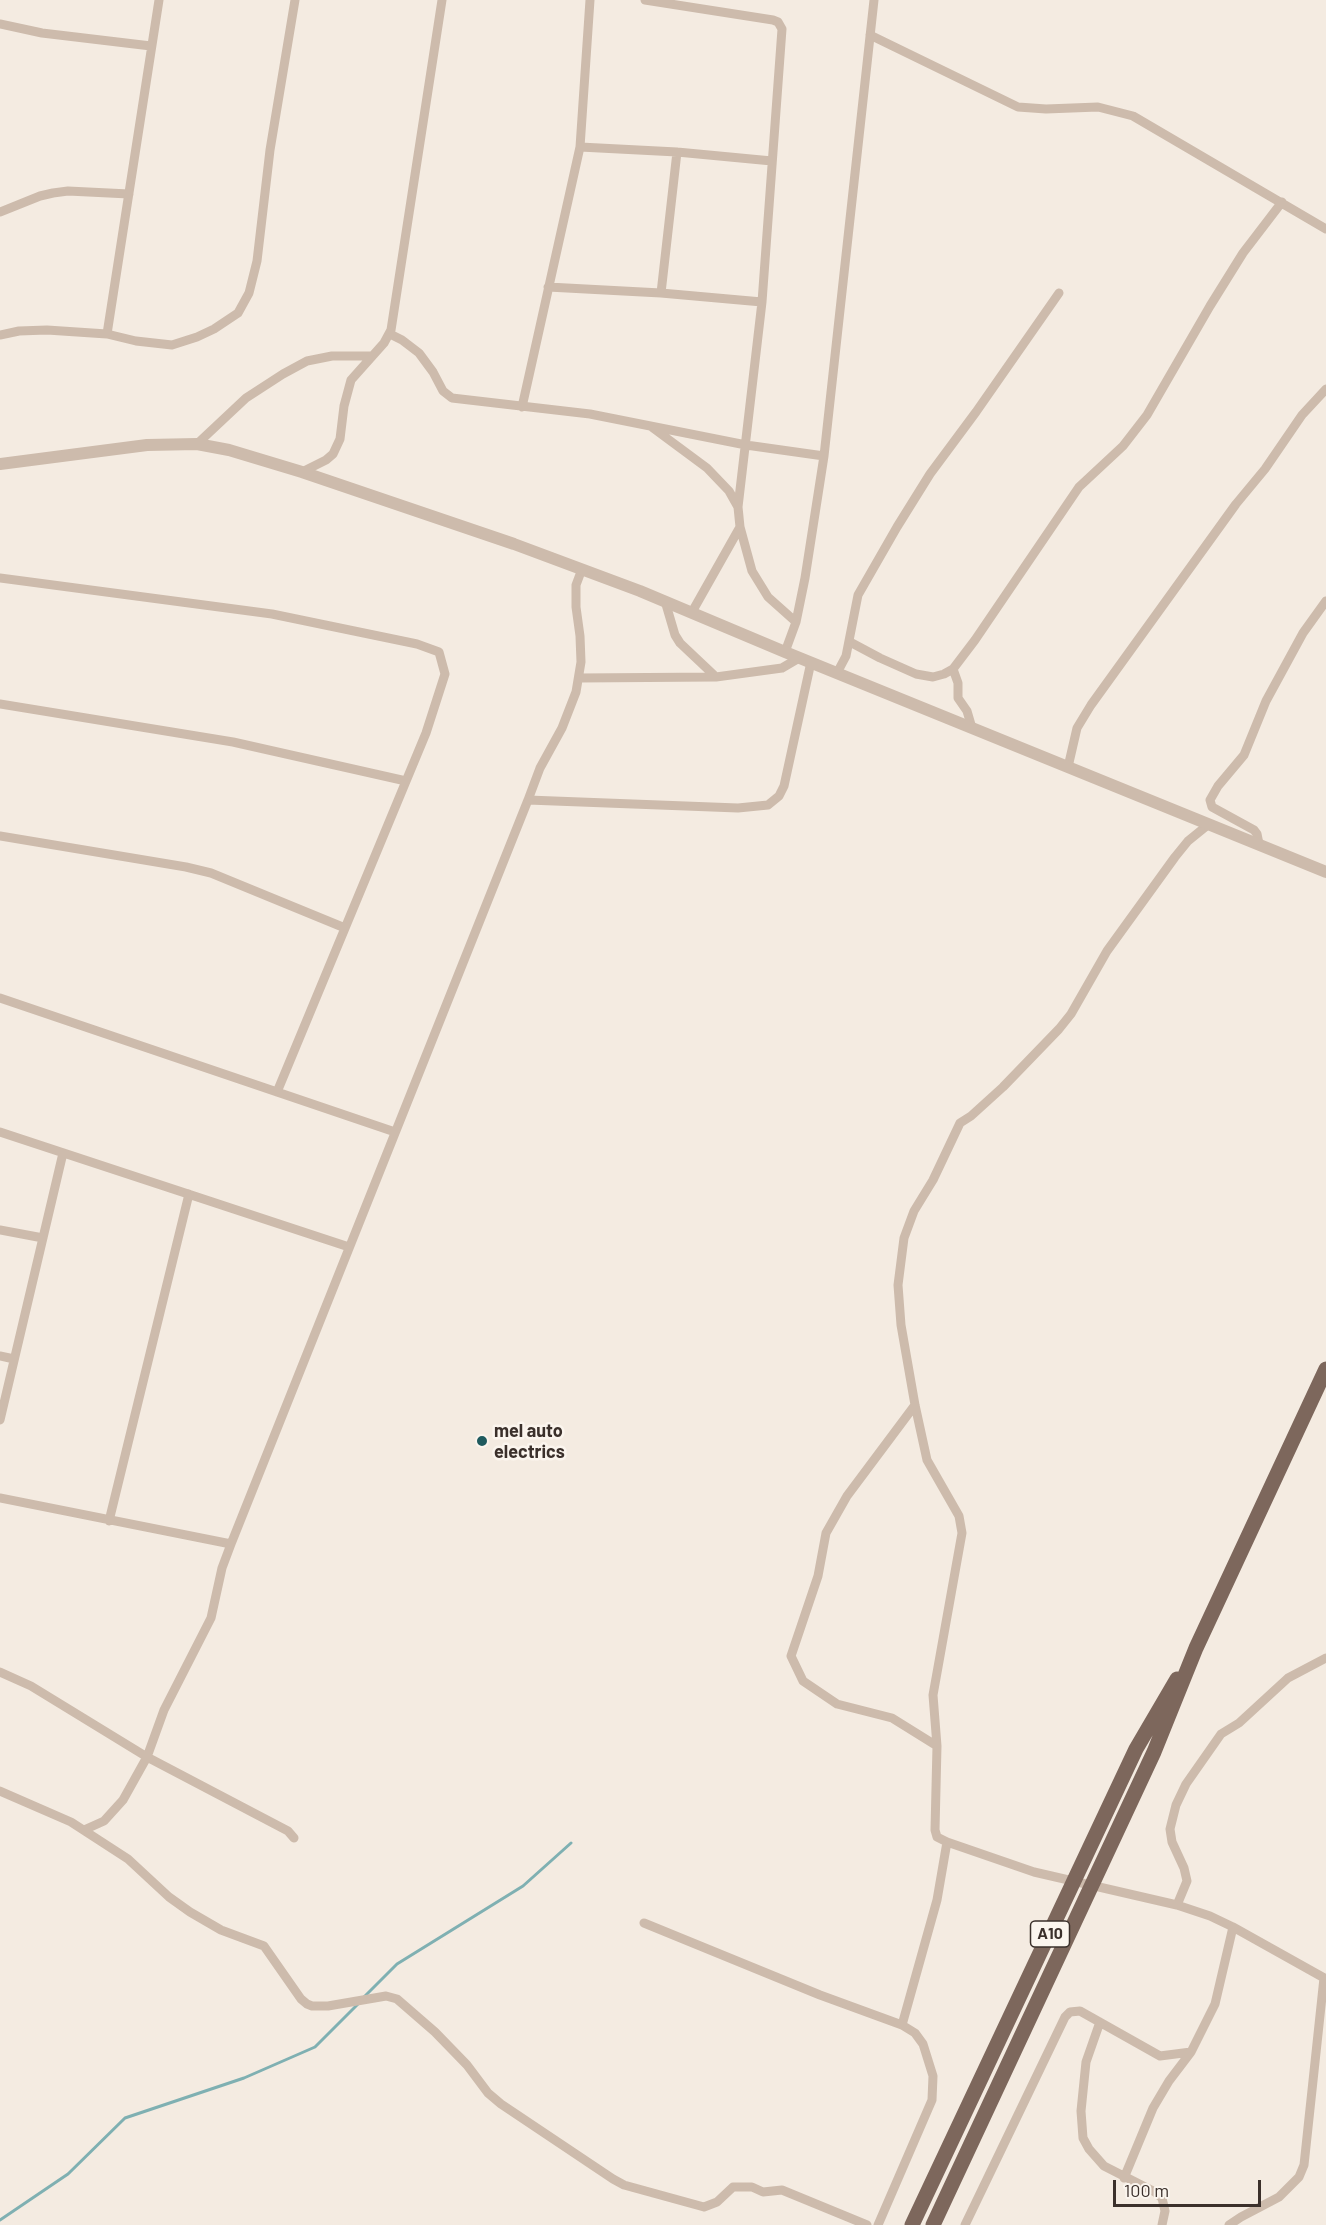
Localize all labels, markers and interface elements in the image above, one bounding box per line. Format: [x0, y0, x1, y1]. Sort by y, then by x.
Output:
place label: mel auto electrics [494, 1420, 565, 1462]
marker: mel auto electrics [475, 1434, 489, 1448]
road number: A10 [1030, 1921, 1070, 1947]
scale bar [1116, 2168, 1264, 2206]
text: 100 m [1124, 2179, 1169, 2201]

